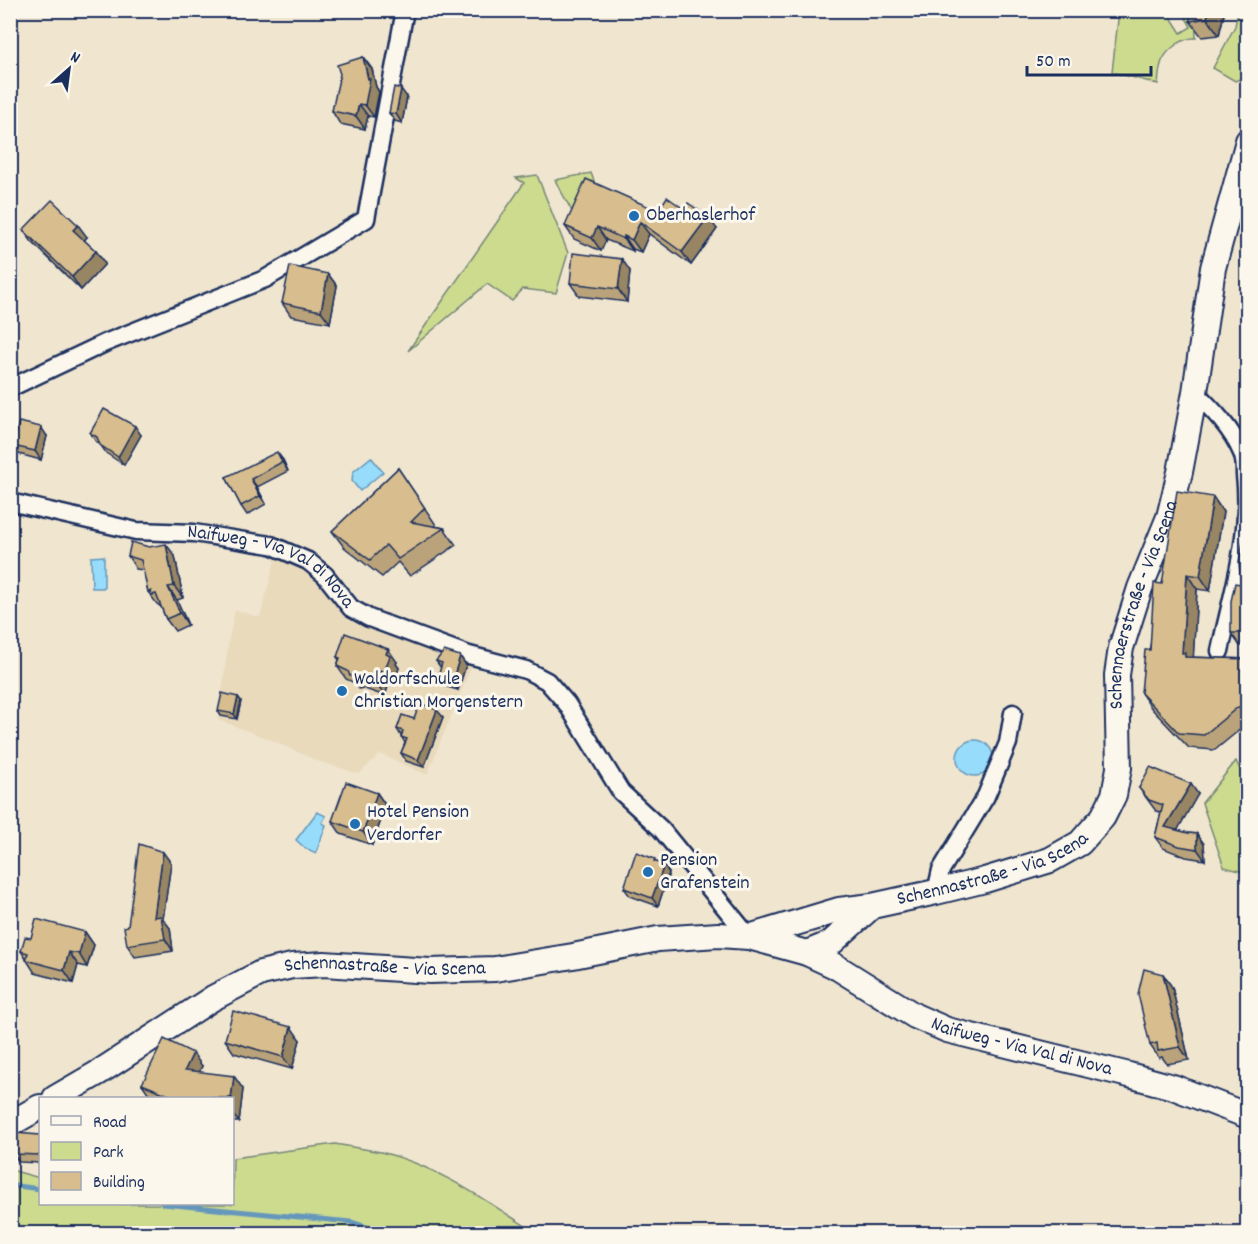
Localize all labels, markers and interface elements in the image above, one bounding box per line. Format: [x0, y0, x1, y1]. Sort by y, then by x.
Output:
north arrow [39, 39, 99, 99]
scale bar [1027, 39, 1152, 77]
text: N [66, 46, 84, 70]
text: 50 m [1036, 50, 1071, 75]
place label: Oberhaslerhof [646, 202, 756, 230]
marker: Oberhaslerhof [627, 209, 641, 223]
street label: Schennaerstraße - Via Scena [1103, 497, 1187, 710]
street label: Naifweg - Via Val di Nova [187, 519, 361, 615]
place label: Waldorfschule Christian Morgenstern [354, 666, 523, 717]
marker: Waldorfschule Christian Morgenstern [335, 684, 349, 698]
place label: Hotel Pension Verdorfer [367, 799, 469, 850]
marker: Hotel Pension Verdorfer [348, 817, 362, 831]
street label: Schennastraße - Via Scena [895, 827, 1097, 914]
place label: Pension Grafenstein [660, 847, 749, 898]
marker: Pension Grafenstein [641, 865, 655, 879]
street label: Schennastraße - Via Scena [282, 950, 486, 985]
street label: Naifweg - Via Val di Nova [926, 1010, 1116, 1084]
legend [39, 1097, 234, 1205]
text: Road [93, 1111, 127, 1136]
text: Park [93, 1141, 124, 1166]
text: Building [93, 1171, 145, 1196]

